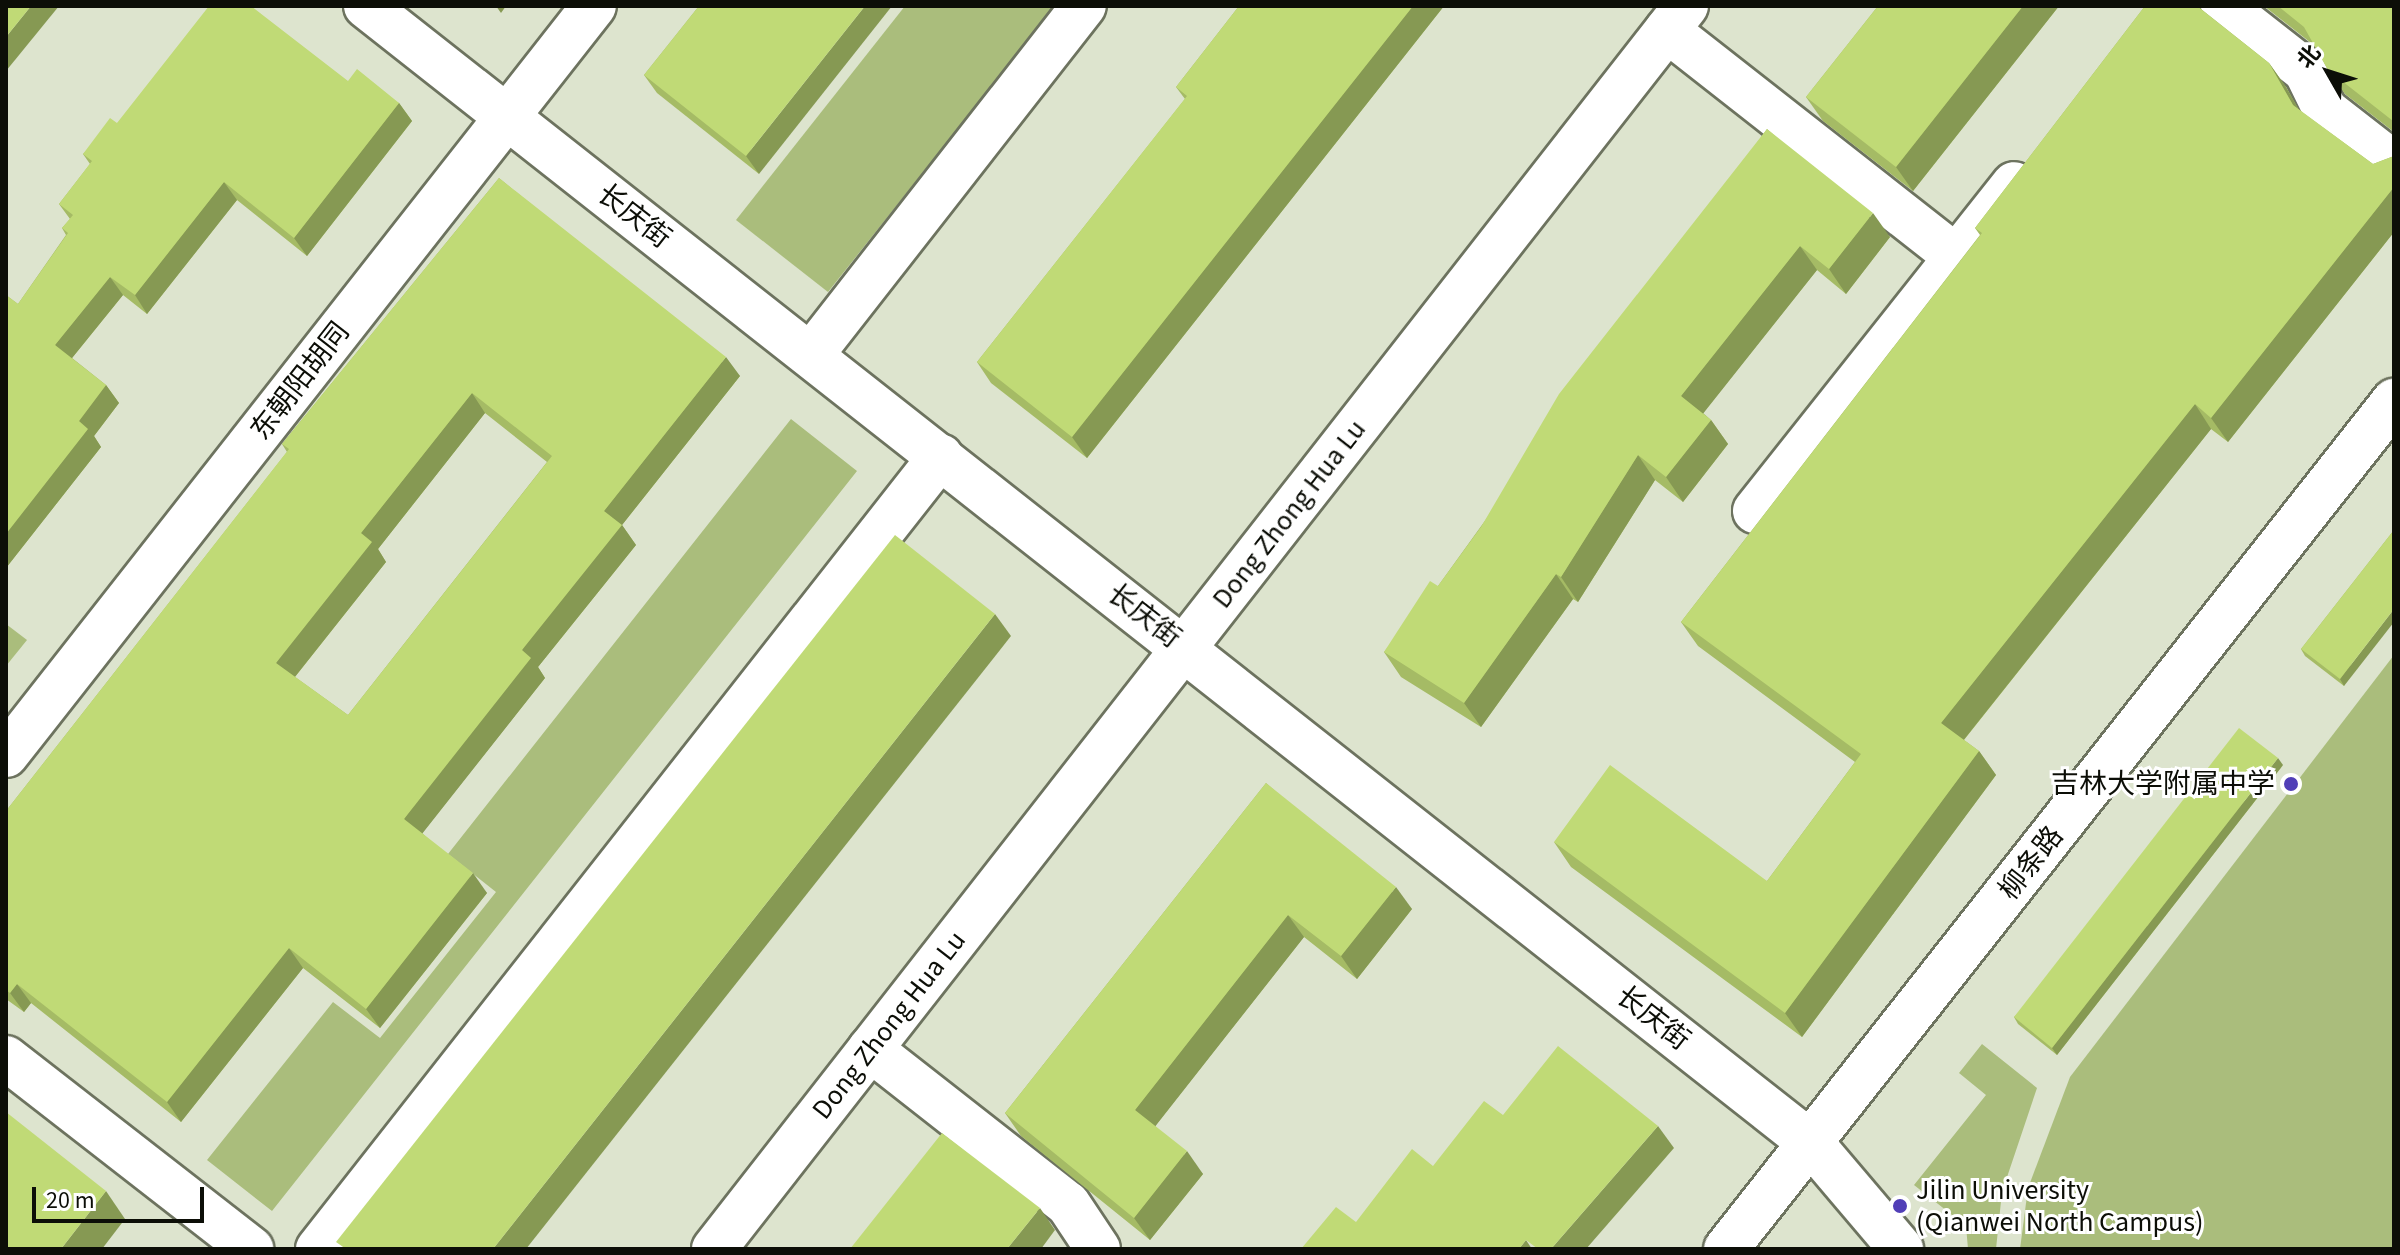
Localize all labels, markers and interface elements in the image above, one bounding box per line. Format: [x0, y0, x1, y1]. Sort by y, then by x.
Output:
north arrow [2288, 32, 2368, 112]
text: 北 [2290, 38, 2329, 76]
street label: 长庆街 [591, 177, 677, 255]
street label: 东朝阳胡同 [244, 315, 356, 447]
street label: Dong Zhong Hua Lu [1205, 413, 1373, 615]
street label: 长庆街 [1101, 577, 1187, 655]
place label: 吉林大学附属中学 [2051, 767, 2275, 801]
marker: 吉林大学附属中学 [2282, 775, 2300, 793]
street label: 柳条路 [1992, 820, 2070, 906]
street label: Dong Zhong Hua Lu [805, 924, 973, 1126]
street label: 长庆街 [1610, 979, 1696, 1057]
scale bar [36, 1171, 208, 1221]
place label: Jilin University (Qianwei North Campus) [1916, 1173, 2203, 1239]
text: 20 m [46, 1183, 95, 1218]
marker: Jilin University (Qianwei North Campus) [1891, 1197, 1909, 1215]

